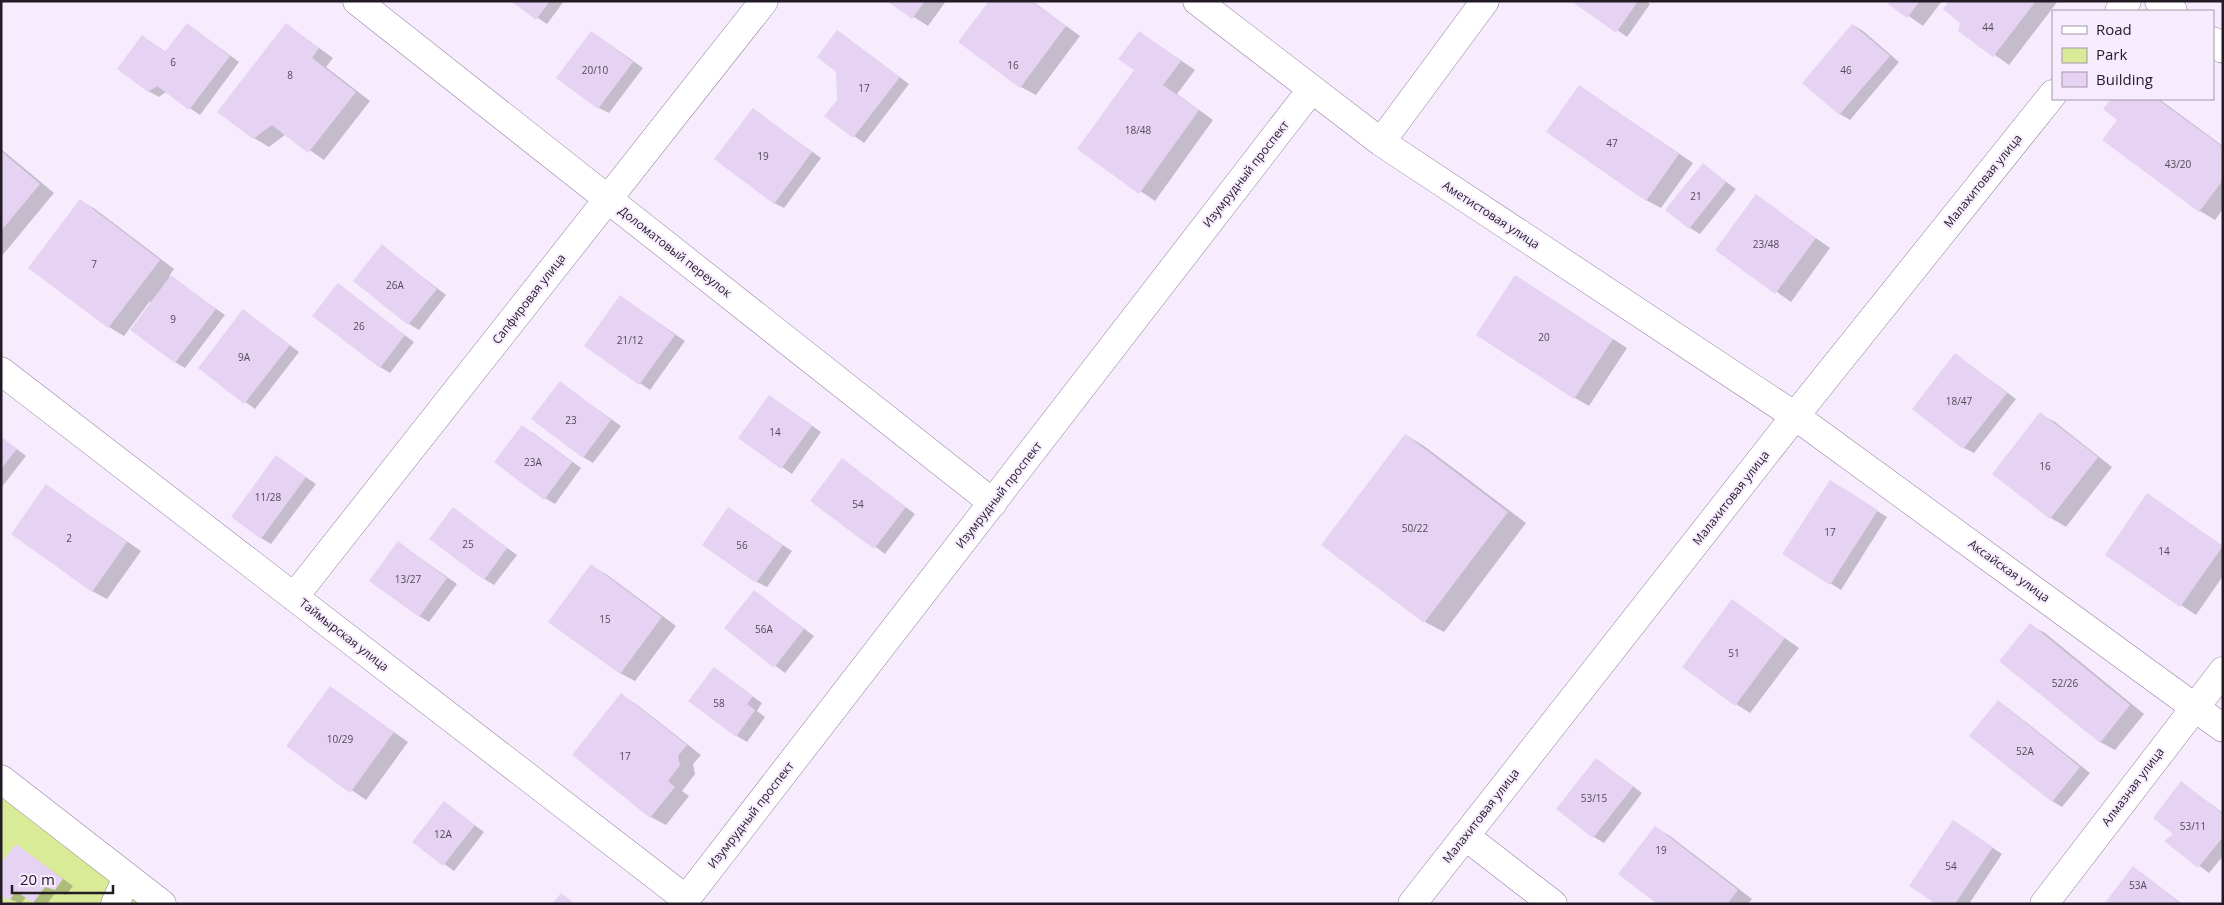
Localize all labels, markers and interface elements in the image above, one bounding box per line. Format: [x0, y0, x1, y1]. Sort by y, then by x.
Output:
legend [2052, 10, 2214, 100]
text: Road [2096, 19, 2132, 39]
house number: 44 [1982, 20, 1994, 34]
text: Park [2096, 44, 2127, 64]
house number: 6 [170, 55, 176, 69]
house number: 16 [1007, 58, 1019, 72]
house number: 20/10 [582, 63, 609, 77]
house number: 46 [1840, 63, 1852, 77]
house number: 8 [287, 68, 293, 82]
text: Building [2096, 69, 2153, 89]
house number: 17 [858, 81, 870, 95]
street label: Изумрудный проспект [1198, 116, 1293, 231]
house number: 18/48 [1125, 123, 1152, 137]
street label: Малахитовая улица [1940, 130, 2026, 231]
house number: 47 [1606, 136, 1618, 150]
house number: 19 [757, 149, 769, 163]
house number: 43/20 [2165, 157, 2192, 171]
street label: Аметистовая улица [1439, 177, 1543, 252]
house number: 21 [1690, 189, 1702, 203]
street label: Доломатовый переулок [615, 202, 736, 302]
house number: 23/48 [1753, 237, 1780, 251]
street label: Сапфировая улица [488, 250, 569, 347]
house number: 7 [91, 257, 97, 271]
house number: 26А [386, 278, 405, 292]
house number: 9 [170, 312, 176, 326]
house number: 26 [353, 319, 365, 333]
house number: 20 [1538, 330, 1550, 344]
house number: 21/12 [617, 333, 644, 347]
house number: 9А [238, 350, 251, 364]
house number: 18/47 [1946, 394, 1973, 408]
house number: 23 [565, 413, 577, 427]
house number: 14 [769, 425, 781, 439]
street label: Изумрудный проспект [951, 437, 1046, 552]
street label: Малахитовая улица [1688, 447, 1773, 549]
house number: 23А [524, 455, 543, 469]
house number: 16 [2039, 459, 2051, 473]
house number: 11/28 [255, 490, 282, 504]
house number: 54 [852, 497, 864, 511]
house number: 50/22 [1402, 521, 1429, 535]
house number: 17 [1824, 525, 1836, 539]
house number: 2 [66, 531, 72, 545]
street label: Аксайская улица [1965, 535, 2053, 606]
house number: 25 [462, 537, 474, 551]
house number: 56 [736, 538, 748, 552]
house number: 14 [2158, 544, 2170, 558]
house number: 13/27 [395, 572, 422, 586]
street label: Таймырская улица [296, 594, 393, 675]
house number: 15 [599, 612, 611, 626]
house number: 56А [755, 622, 774, 636]
house number: 51 [1728, 646, 1740, 660]
house number: 52/26 [2052, 676, 2079, 690]
house number: 58 [713, 696, 725, 710]
house number: 10/29 [327, 732, 354, 746]
house number: 52А [2016, 744, 2035, 758]
street label: Алмазная улица [2097, 744, 2168, 830]
house number: 17 [619, 749, 631, 763]
street label: Изумрудный проспект [703, 757, 798, 872]
street label: Малахитовая улица [1438, 765, 1523, 867]
house number: 53/15 [1581, 791, 1608, 805]
house number: 53/11 [2180, 819, 2206, 833]
house number: 12А [434, 827, 453, 841]
house number: 19 [1655, 843, 1667, 857]
house number: 54 [1945, 859, 1957, 873]
scale bar [12, 862, 114, 894]
text: 20 m [20, 869, 55, 889]
house number: 53А [2129, 878, 2148, 892]

